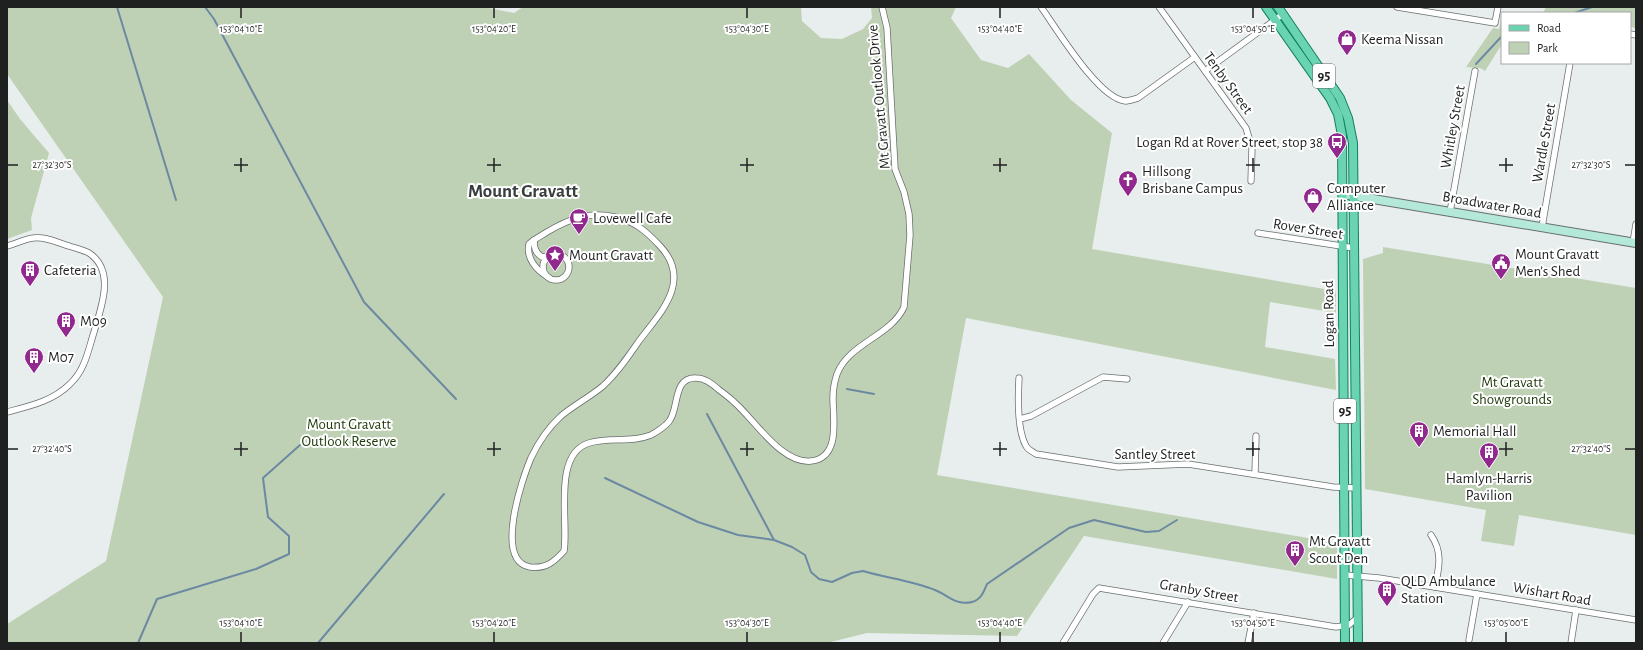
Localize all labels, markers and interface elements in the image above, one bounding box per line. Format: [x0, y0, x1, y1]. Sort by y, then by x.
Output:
legend [1501, 12, 1631, 64]
text: Road [1537, 22, 1561, 34]
text: 153°04'10"E [220, 24, 263, 34]
text: 153°04'20"E [472, 24, 516, 34]
text: 153°04'30"E [725, 24, 769, 34]
street label: Mt Gravatt Outlook Drive [865, 24, 893, 170]
text: 153°04'40"E [978, 24, 1022, 34]
text: 153°04'50"E [1231, 24, 1275, 34]
shop icon: Keema Nissan [1336, 28, 1358, 56]
place label: Keema Nissan [1361, 32, 1444, 47]
text: Park [1537, 42, 1558, 54]
street label: Tenby Street [1201, 49, 1256, 117]
road number: 95 [1313, 64, 1335, 88]
street label: Whitley Street [1438, 84, 1468, 170]
street label: Wardle Street [1530, 102, 1558, 184]
bus stop icon: Logan Rd at Rover Street, stop 38 [1326, 131, 1348, 159]
place label: Logan Rd at Rover Street, stop 38 [1136, 135, 1323, 150]
text: 27°32'30"S [33, 160, 72, 170]
text: 27°32'30"S [1572, 160, 1611, 170]
place label: Hillsong Brisbane Campus [1142, 164, 1243, 196]
church icon: Hillsong Brisbane Campus [1117, 169, 1139, 197]
place label: Computer Alliance [1327, 181, 1385, 213]
district label: Mount Gravatt [468, 182, 579, 201]
shop icon: Computer Alliance [1302, 186, 1324, 214]
street label: Broadwater Road [1441, 189, 1543, 221]
cafe icon: Lovewell Cafe [568, 207, 590, 235]
place label: Lovewell Cafe [593, 211, 672, 226]
street label: Rover Street [1272, 216, 1344, 242]
place icon: Mount Gravatt [544, 244, 566, 272]
place label: Mount Gravatt Men’s Shed [1515, 247, 1599, 279]
place label: Mount Gravatt [569, 248, 653, 263]
public building icon: Mount Gravatt Men’s Shed [1490, 252, 1512, 280]
building icon: Cafeteria [19, 259, 41, 287]
place label: Cafeteria [44, 263, 97, 278]
street label: Logan Road [1321, 280, 1337, 348]
building icon: M09 [55, 310, 77, 338]
place label: M09 [80, 314, 107, 329]
building icon: M07 [23, 346, 45, 374]
place label: M07 [48, 350, 74, 365]
park label: Mt Gravatt Showgrounds [1472, 375, 1552, 407]
road number: 95 [1334, 399, 1356, 423]
park label: Mount Gravatt Outlook Reserve [302, 417, 397, 449]
building icon: Memorial Hall [1408, 420, 1430, 448]
place label: Memorial Hall [1433, 424, 1517, 439]
building icon: Hamlyn-Harris Pavilion [1478, 441, 1500, 469]
text: 27°32'40"S [32, 444, 72, 454]
text: 27°32'40"S [1571, 444, 1611, 454]
street label: Santley Street [1115, 447, 1196, 462]
place label: Hamlyn-Harris Pavilion [1446, 471, 1532, 503]
place label: Mt Gravatt Scout Den [1309, 534, 1371, 566]
building icon: Mt Gravatt Scout Den [1284, 539, 1306, 567]
place label: QLD Ambulance Station [1401, 574, 1496, 606]
street label: Granby Street [1158, 577, 1240, 605]
building icon: QLD Ambulance Station [1376, 579, 1398, 607]
street label: Wishart Road [1512, 580, 1592, 608]
text: 153°04'10"E [220, 618, 263, 628]
text: 153°04'20"E [472, 618, 516, 628]
text: 153°04'30"E [725, 618, 769, 628]
text: 153°04'40"E [978, 618, 1022, 628]
text: 153°04'50"E [1231, 618, 1275, 628]
text: 153°05'00"E [1484, 618, 1528, 628]

